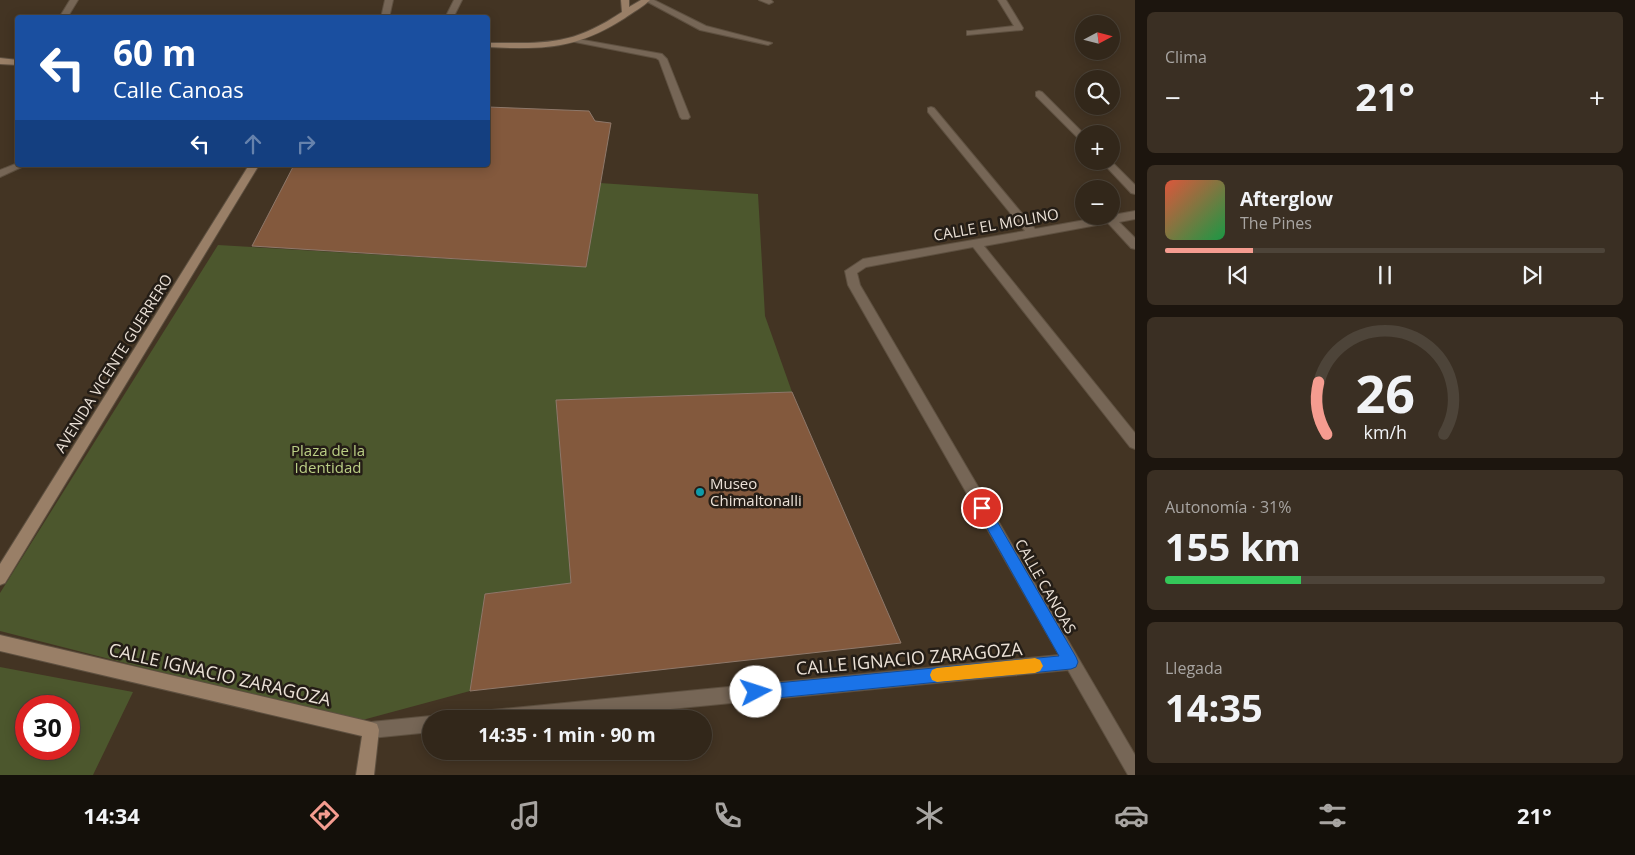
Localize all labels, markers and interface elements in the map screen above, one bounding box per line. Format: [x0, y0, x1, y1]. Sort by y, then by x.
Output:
north arrow [1075, 15, 1120, 60]
map controls [1075, 15, 1120, 225]
text: 60 m [113, 29, 196, 76]
icon: left [30, 35, 95, 100]
text: Clima [1165, 46, 1207, 68]
button: search [1075, 70, 1120, 115]
text: 21° [1355, 70, 1415, 122]
text: Calle Canoas [113, 74, 244, 104]
text: − [1165, 78, 1181, 116]
text: + [1589, 78, 1605, 116]
button: + [1075, 125, 1120, 170]
icon: left [186, 130, 214, 158]
icon: ahead [239, 130, 267, 158]
icon: right [292, 130, 320, 158]
button: − [1075, 180, 1120, 225]
text: Afterglow [1240, 186, 1333, 212]
street label: CALLE EL MOLINO [932, 203, 1060, 245]
text: The Pines [1240, 212, 1312, 234]
icon: previous [1224, 261, 1252, 289]
icon: pause [1371, 261, 1399, 289]
icon: next [1518, 261, 1546, 289]
street label: AVENIDA VICENTE GUERRERO [50, 270, 176, 456]
text: 26 [1355, 357, 1415, 428]
text: km/h [1363, 420, 1407, 444]
park label: Plaza de la Identidad [291, 440, 365, 477]
place label: Museo Chimaltonalli [710, 473, 802, 510]
marker: Museo Chimaltonalli [694, 486, 706, 498]
pin [961, 487, 1003, 529]
icon: arrive [968, 494, 996, 522]
text: Autonomía · 31% [1165, 496, 1291, 518]
text: 155 km [1165, 520, 1301, 572]
street label: CALLE CANOAS [1011, 535, 1081, 637]
street label: CALLE IGNACIO ZARAGOZA [795, 636, 1024, 680]
street label: CALLE IGNACIO ZARAGOZA [107, 637, 334, 711]
text: Llegada [1165, 657, 1223, 679]
position arrow [729, 665, 781, 717]
text: 14:35 [1165, 681, 1263, 733]
speed limit sign: 30 [15, 695, 80, 760]
text: 14:35 · 1 min · 90 m [478, 722, 656, 748]
icon: directions [307, 798, 342, 833]
icon: music [508, 798, 543, 833]
icon: phone [710, 798, 745, 833]
icon: climate [912, 798, 947, 833]
icon: car [1114, 798, 1149, 833]
icon: filters [1315, 798, 1350, 833]
text: 14:34 [83, 800, 140, 830]
text: 21° [1517, 800, 1552, 830]

